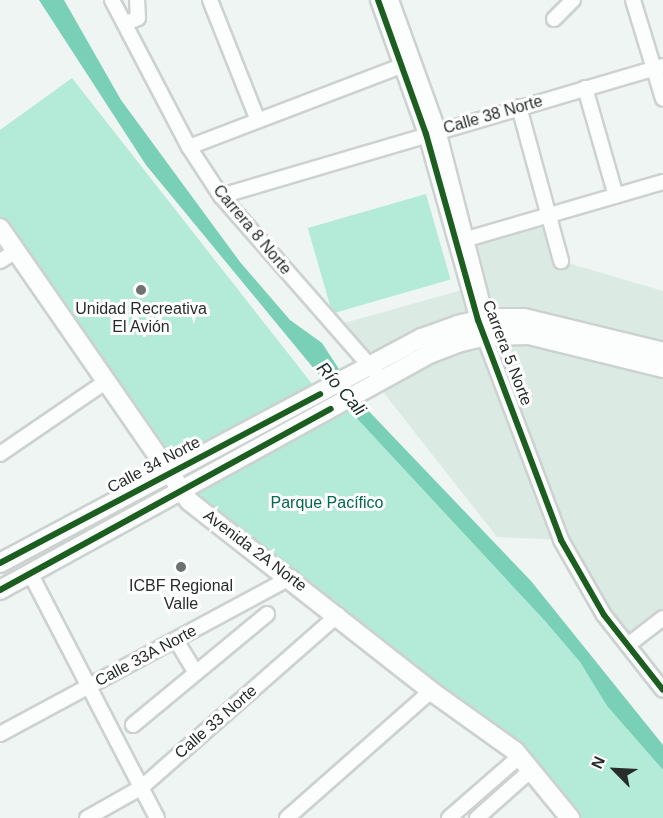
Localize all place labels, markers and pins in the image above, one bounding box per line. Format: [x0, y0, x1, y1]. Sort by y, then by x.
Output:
marker: Unidad Recreativa El Avión [134, 283, 148, 297]
place label: Unidad Recreativa El Avión [75, 299, 207, 337]
marker: ICBF Regional Valle [174, 560, 188, 574]
place label: ICBF Regional Valle [129, 576, 233, 614]

